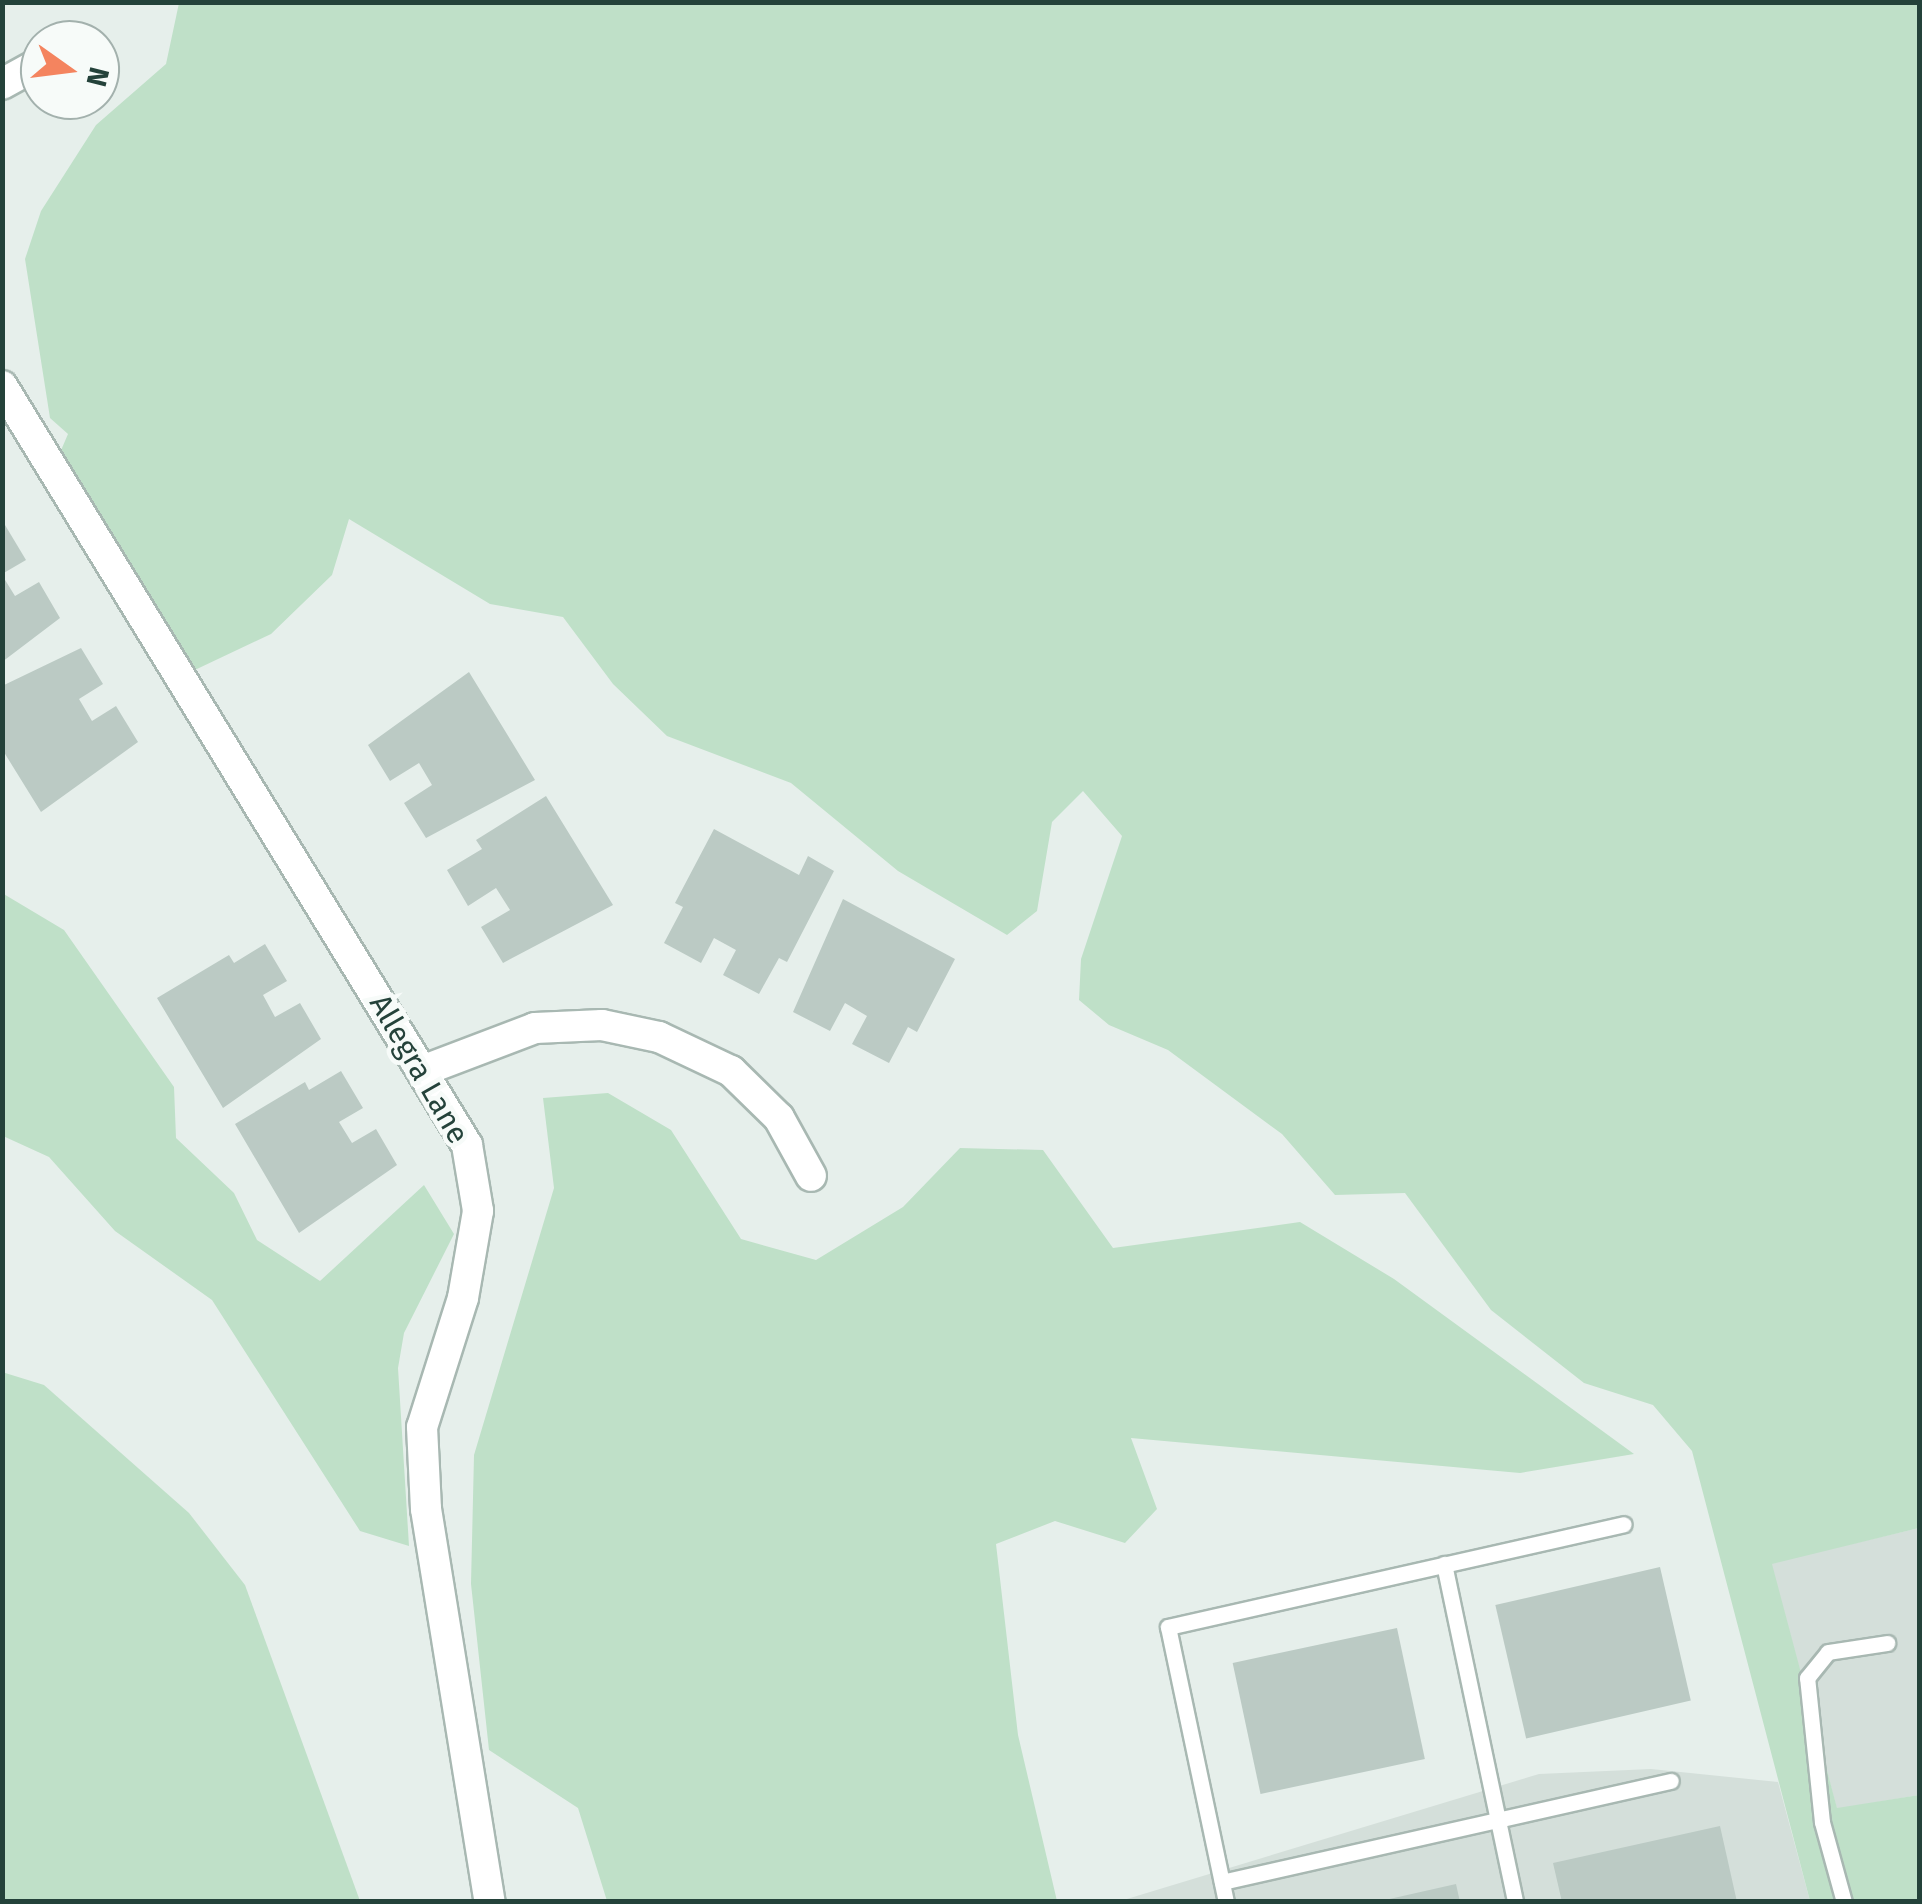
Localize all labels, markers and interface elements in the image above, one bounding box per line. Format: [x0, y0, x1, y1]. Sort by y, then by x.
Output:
north arrow [20, 20, 120, 120]
text: N [79, 64, 116, 90]
street label: Allegra Lane [362, 988, 476, 1150]

